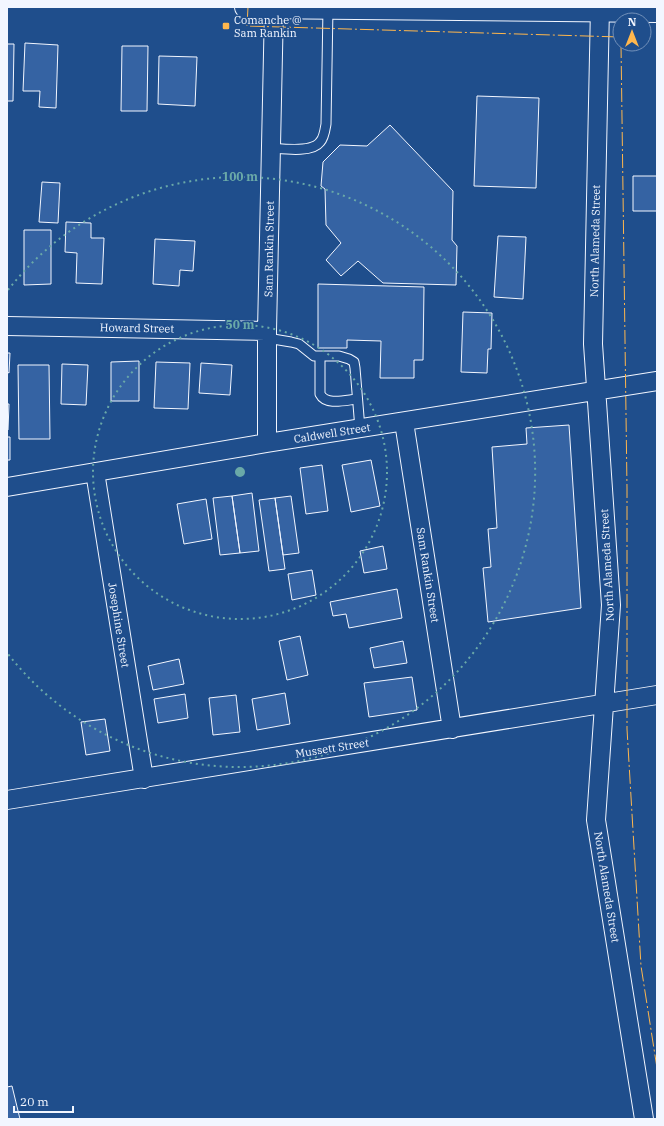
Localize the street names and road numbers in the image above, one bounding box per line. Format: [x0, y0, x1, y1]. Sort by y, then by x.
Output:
street label: North Alameda Street [587, 185, 603, 297]
street label: Sam Rankin Street [261, 201, 277, 297]
street label: Howard Street [100, 320, 174, 336]
street label: Caldwell Street [293, 420, 371, 446]
street label: North Alameda Street [597, 508, 617, 621]
street label: Sam Rankin Street [414, 526, 442, 624]
street label: Josephine Street [105, 582, 133, 669]
street label: Mussett Street [294, 735, 370, 761]
street label: North Alameda Street [591, 830, 623, 944]

